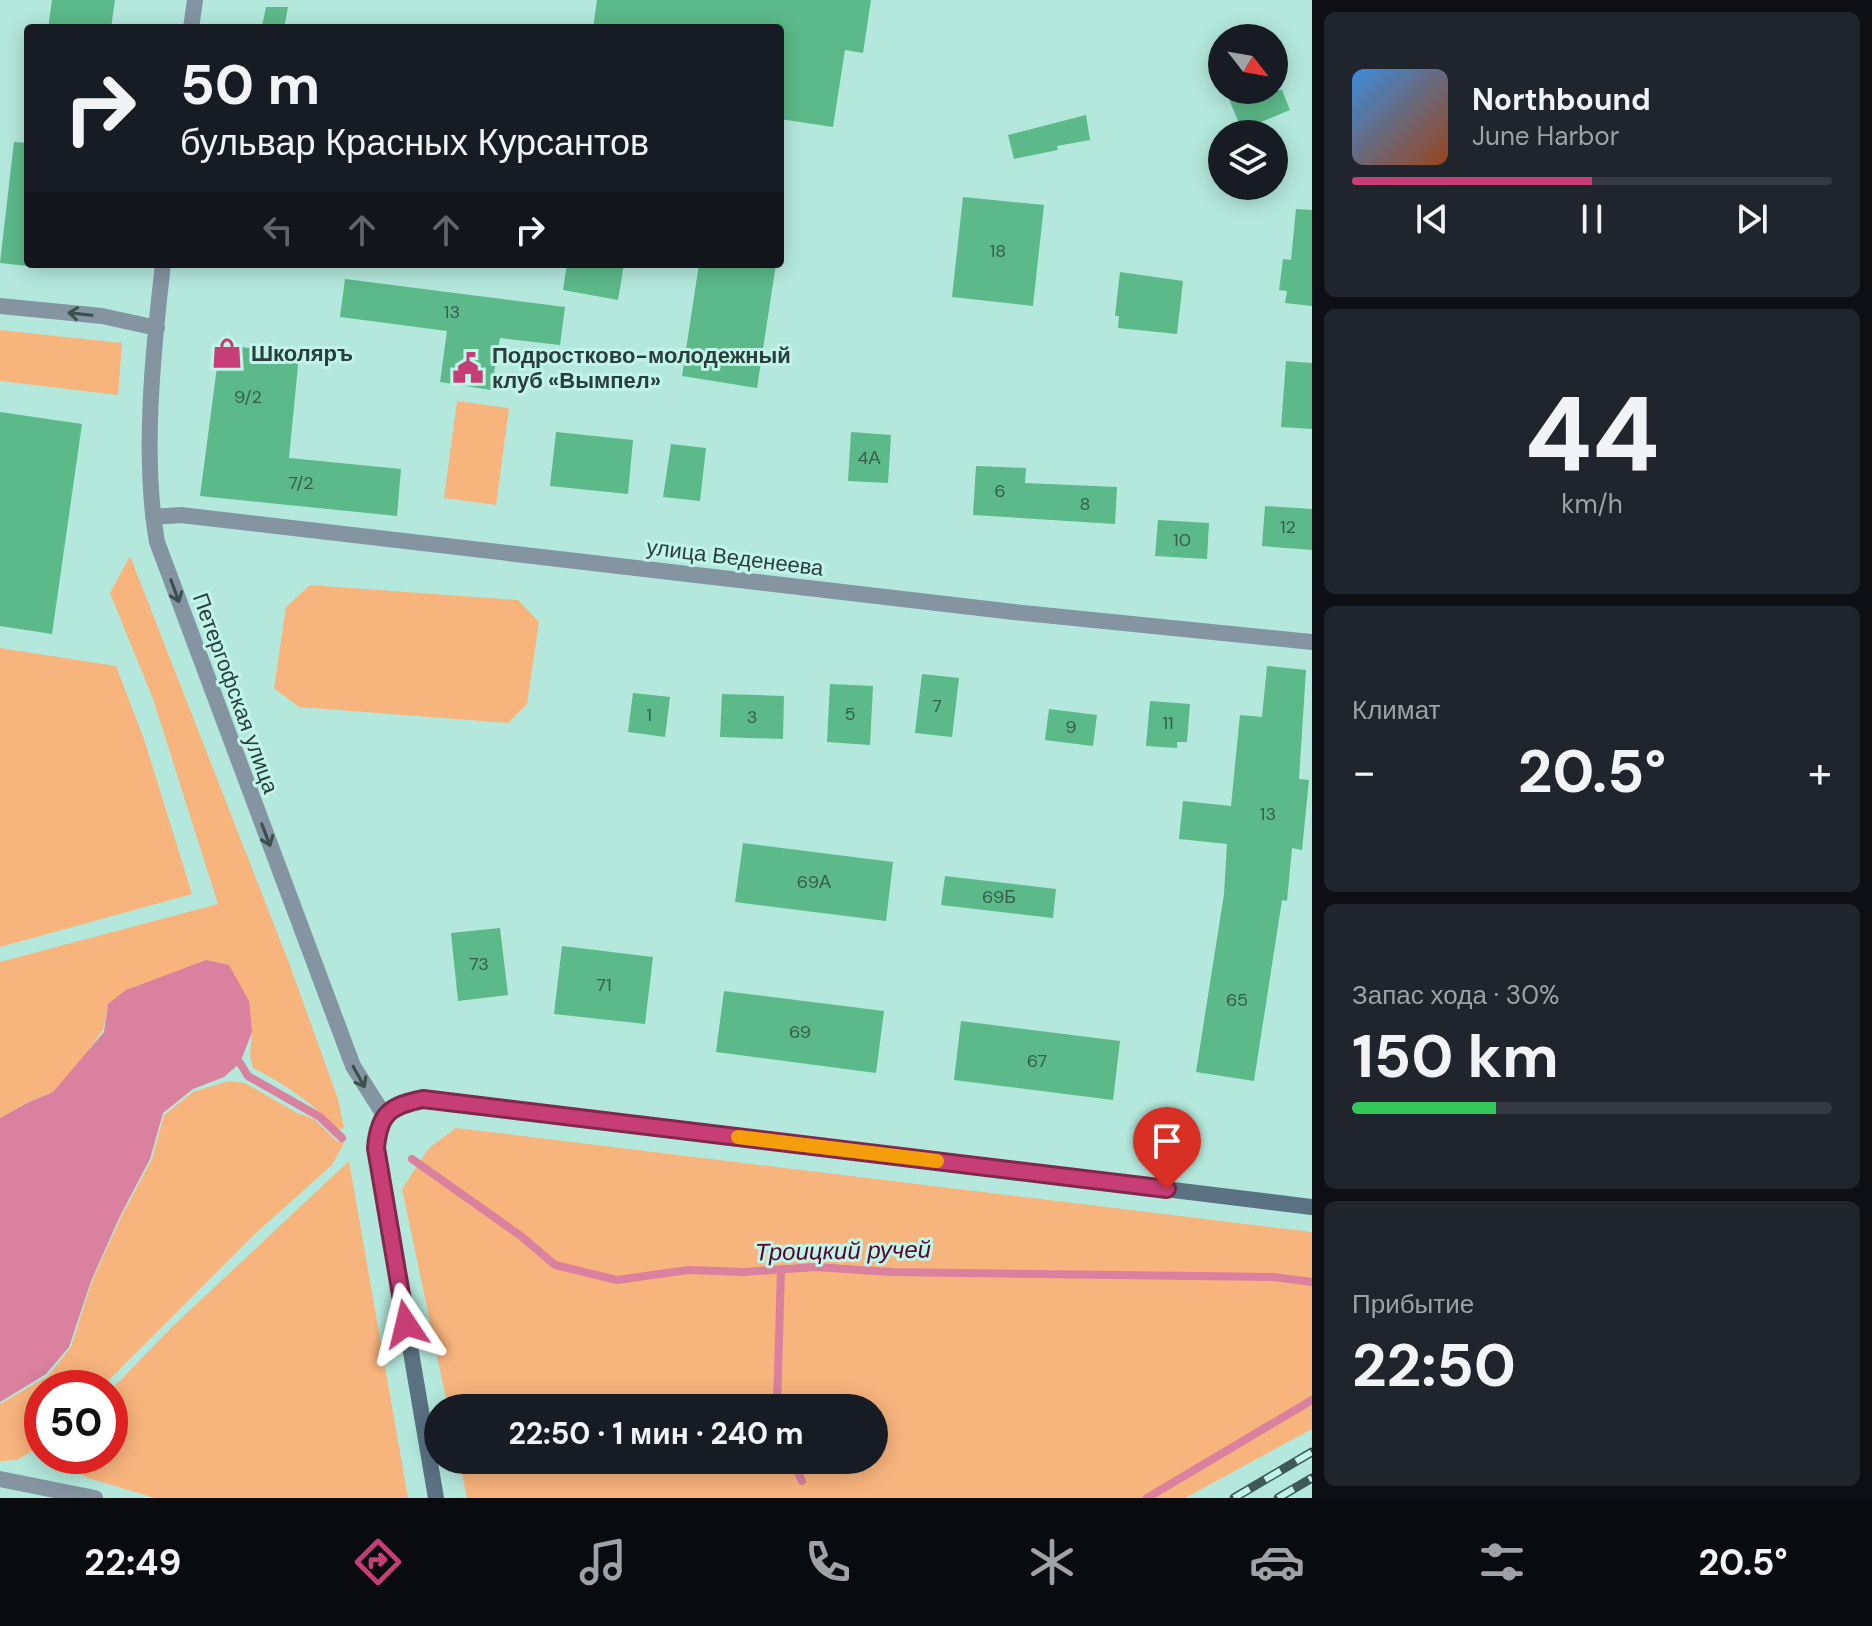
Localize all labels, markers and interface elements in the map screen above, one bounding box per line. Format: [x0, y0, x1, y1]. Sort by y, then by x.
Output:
north arrow [1208, 24, 1288, 104]
map controls [1208, 24, 1288, 200]
text: 50 m [180, 48, 320, 121]
icon: right [48, 56, 152, 160]
text: Northbound [1472, 80, 1651, 119]
text: бульвар Красных Курсантов [180, 119, 649, 166]
text: June Harbor [1472, 119, 1619, 153]
button: layers [1208, 120, 1288, 200]
icon: previous [1410, 197, 1454, 241]
icon: pause [1570, 197, 1614, 241]
icon: next [1730, 197, 1774, 241]
icon: left [256, 208, 300, 252]
icon: ahead [340, 208, 384, 252]
icon: ahead [424, 208, 468, 252]
icon: right [508, 208, 552, 252]
house number: 18 [990, 239, 1006, 263]
house number: 13 [444, 300, 460, 324]
one-way arrow [67, 306, 94, 321]
shop icon: Школяръ [210, 336, 244, 370]
place label: Школяръ [251, 339, 353, 368]
place label: Подростково-молодежный клуб «Вымпел» [492, 341, 791, 395]
public building icon: Подростково-молодежный клуб «Вымпел» [451, 351, 485, 385]
text: 44 [1524, 367, 1660, 502]
house number: 9/2 [234, 385, 262, 409]
house number: 4А [858, 446, 880, 470]
house number: 7/2 [288, 471, 314, 495]
house number: 6 [994, 479, 1006, 503]
text: km/h [1561, 487, 1623, 521]
house number: 8 [1080, 492, 1090, 516]
house number: 12 [1280, 515, 1296, 539]
house number: 10 [1173, 528, 1191, 552]
street label: улица Веденеева [645, 532, 826, 583]
one-way arrow [168, 579, 183, 604]
street label: Петергофская улица [186, 589, 286, 798]
text: Климат [1352, 693, 1441, 727]
house number: 7 [932, 694, 942, 718]
house number: 5 [845, 702, 855, 726]
house number: 1 [646, 703, 652, 727]
house number: 3 [747, 705, 757, 729]
house number: 11 [1162, 711, 1174, 735]
house number: 9 [1065, 715, 1077, 739]
text: 20.5° [1518, 732, 1666, 811]
text: − [1352, 743, 1376, 801]
text: + [1808, 743, 1832, 801]
house number: 13 [1260, 802, 1276, 826]
one-way arrow [260, 822, 274, 847]
house number: 69А [797, 870, 831, 894]
house number: 69Б [982, 885, 1016, 909]
house number: 73 [469, 952, 489, 976]
house number: 71 [596, 973, 612, 997]
text: Запас хода · 30% [1352, 978, 1559, 1012]
house number: 65 [1226, 988, 1248, 1012]
text: 150 km [1352, 1017, 1559, 1096]
house number: 69 [789, 1020, 811, 1044]
house number: 67 [1027, 1049, 1047, 1073]
one-way arrow [352, 1065, 368, 1089]
pin [1133, 1107, 1201, 1189]
icon: arrive [1145, 1119, 1189, 1163]
water label: Троицкий ручей [755, 1233, 931, 1268]
position arrow [364, 1282, 448, 1366]
text: Прибытие [1352, 1287, 1474, 1321]
text: 22:50 [1352, 1326, 1516, 1405]
speed limit sign: 50 [24, 1370, 128, 1474]
text: 22:50 · 1 мин · 240 m [508, 1414, 804, 1453]
icon: directions [350, 1534, 406, 1590]
icon: music [575, 1534, 631, 1590]
icon: phone [800, 1534, 856, 1590]
icon: climate [1024, 1534, 1080, 1590]
icon: car [1249, 1534, 1305, 1590]
icon: filters [1474, 1534, 1530, 1590]
text: 22:49 [84, 1539, 181, 1586]
text: 20.5° [1698, 1539, 1788, 1586]

